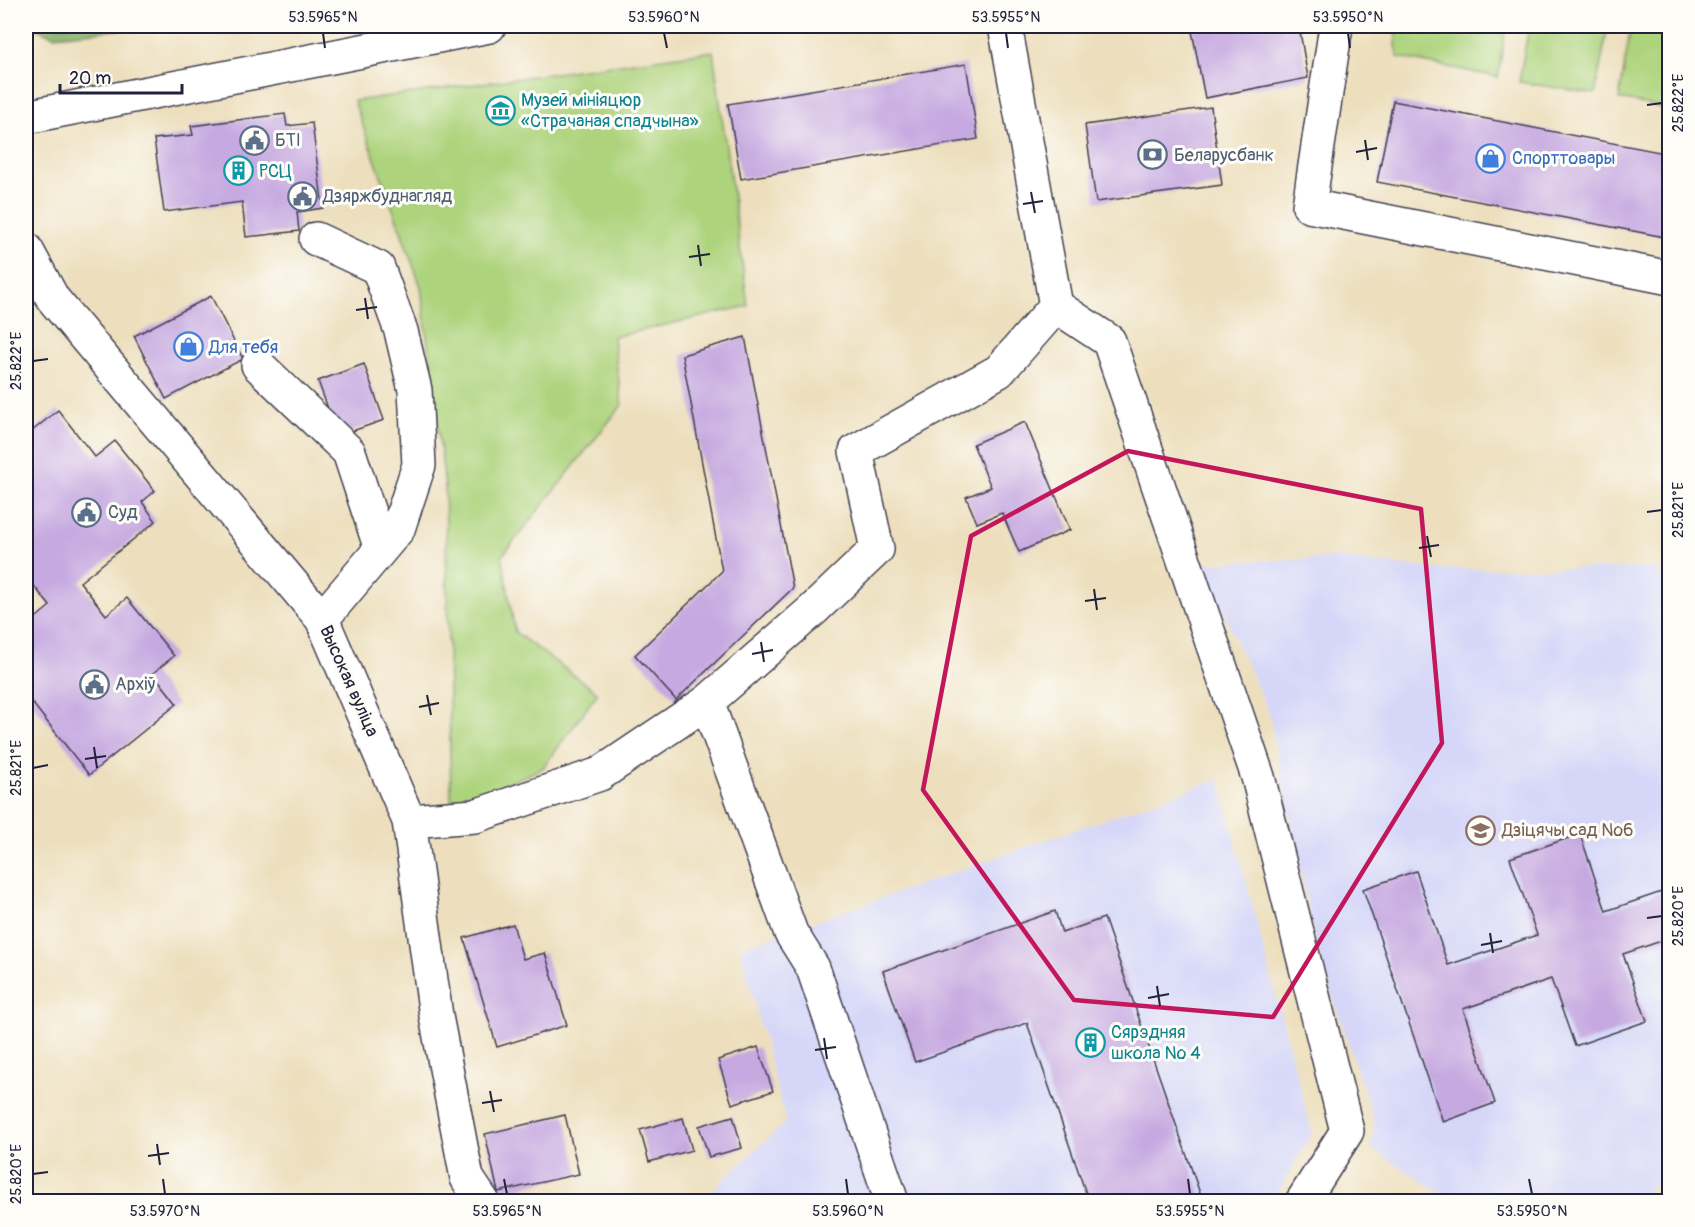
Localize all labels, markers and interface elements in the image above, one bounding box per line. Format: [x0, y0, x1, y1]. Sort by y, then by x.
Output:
text: 53.5965°N [288, 8, 358, 27]
text: 53.5960°N [628, 8, 700, 27]
text: 53.5955°N [972, 8, 1040, 27]
text: 53.5950°N [1313, 8, 1383, 27]
scale bar [60, 57, 182, 95]
text: 20 m [69, 67, 111, 90]
text: 25.822°E [1669, 74, 1688, 132]
place label: Музей мініяцюр «Страчаная спадчына» [521, 89, 699, 133]
museum icon: Музей мініяцюр «Страчаная спадчына» [484, 94, 516, 126]
public building icon: БТІ [238, 124, 270, 156]
place label: БТІ [275, 129, 301, 152]
bank icon: Беларусбанк [1137, 139, 1169, 171]
shop icon: Спорттовары [1475, 142, 1507, 174]
place label: Беларусбанк [1174, 144, 1274, 167]
place label: Спорттовары [1512, 147, 1615, 170]
building icon: РСЦ [222, 155, 254, 187]
place label: РСЦ [259, 160, 292, 183]
public building icon: Дзяржбуднагляд [286, 180, 318, 212]
place label: Дзяржбуднагляд [322, 185, 452, 208]
shop icon: Для тебя [172, 331, 204, 363]
text: 25.822°E [7, 332, 26, 390]
place label: Для тебя [208, 336, 278, 359]
text: 25.821°E [1669, 482, 1688, 538]
public building icon: Суд [71, 496, 103, 528]
place label: Суд [108, 501, 138, 524]
street label: Высокая вуліца [314, 622, 384, 740]
public building icon: Архіў [78, 668, 110, 700]
place label: Архіў [115, 673, 155, 696]
text: 25.821°E [7, 740, 26, 796]
school or university icon: Дзіцячы сад №6 [1465, 814, 1497, 846]
place label: Дзіцячы сад №6 [1501, 819, 1634, 842]
text: 25.820°E [1669, 886, 1688, 946]
place label: Сярэдняя школа № 4 [1111, 1021, 1201, 1065]
building icon: Сярэдняя школа № 4 [1074, 1026, 1106, 1058]
text: 25.820°E [7, 1144, 26, 1204]
text: 53.5970°N [130, 1202, 200, 1221]
text: 53.5965°N [472, 1202, 542, 1221]
text: 53.5960°N [812, 1202, 884, 1221]
text: 53.5955°N [1156, 1202, 1224, 1221]
text: 53.5950°N [1497, 1202, 1567, 1221]

